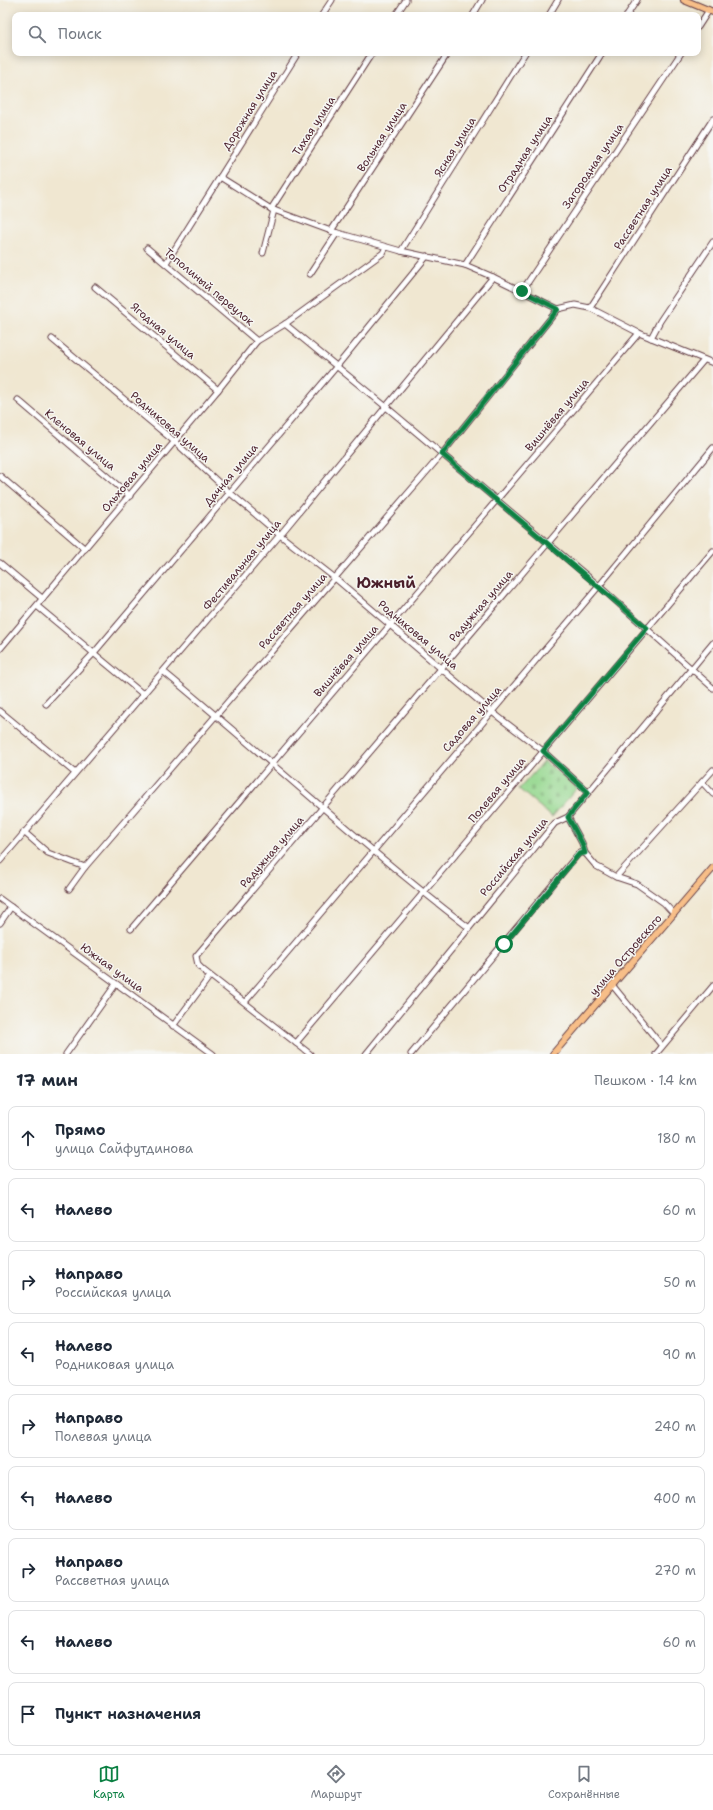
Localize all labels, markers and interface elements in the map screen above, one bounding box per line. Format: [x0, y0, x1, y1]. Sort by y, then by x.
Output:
search box [12, 12, 701, 56]
icon: search [26, 23, 48, 45]
text: Поиск [58, 24, 102, 44]
street label: Дорожная улица [219, 67, 281, 153]
street label: Тихая улица [289, 93, 339, 159]
street label: Вольная улица [354, 99, 410, 175]
street label: Отрадная улица [494, 112, 556, 196]
street label: Ясная улица [431, 114, 480, 180]
street label: Загородная улица [559, 120, 627, 212]
street label: Рассветная улица [610, 163, 676, 253]
street label: Тополиный переулок [161, 245, 257, 329]
route end [513, 282, 531, 300]
street label: Ягодная улица [127, 299, 199, 363]
street label: Вишнёвая улица [522, 375, 592, 455]
street label: Родниковая улица [127, 388, 213, 466]
street label: Кленовая улица [41, 406, 119, 474]
street label: Ольховая улица [98, 439, 166, 515]
street label: Дачная улица [201, 441, 262, 509]
street label: Фестивальная улица [200, 516, 285, 614]
street label: Радужная улица [446, 567, 516, 645]
street label: Рассветная улица [256, 569, 331, 652]
district label: Южный [356, 573, 416, 593]
street label: Родниковая улица [375, 597, 462, 673]
street label: Вишнёвая улица [310, 621, 382, 700]
street label: Садовая улица [439, 683, 505, 755]
street label: Полевая улица [465, 754, 529, 826]
street label: Радужная улица [237, 813, 307, 891]
street label: Российская улица [477, 814, 551, 899]
street label: улица Островского [587, 911, 666, 999]
route start [495, 935, 513, 953]
street label: Южная улица [77, 940, 147, 996]
text: 17 мин [16, 1069, 78, 1091]
text: Пешком · 1.4 km [594, 1072, 697, 1089]
text: Прямо [55, 1120, 105, 1140]
icon: ahead [17, 1127, 39, 1149]
text: 180 m [657, 1130, 696, 1147]
text: улица Сайфутдинова [55, 1140, 193, 1157]
icon: left [17, 1199, 39, 1221]
text: Налево [55, 1200, 113, 1220]
text: 60 m [663, 1202, 696, 1219]
text: Направо [55, 1264, 123, 1284]
icon: right [17, 1271, 39, 1293]
text: 50 m [663, 1274, 696, 1291]
text: Российская улица [55, 1284, 171, 1301]
text: Налево [55, 1336, 113, 1356]
icon: left [17, 1343, 39, 1365]
text: 90 m [662, 1346, 696, 1363]
text: Родниковая улица [55, 1356, 174, 1373]
text: Направо [55, 1408, 123, 1428]
icon: right [17, 1415, 39, 1437]
text: 240 m [654, 1418, 696, 1435]
text: Полевая улица [55, 1428, 152, 1445]
icon: left [17, 1487, 39, 1509]
text: Налево [55, 1488, 113, 1508]
text: 400 m [653, 1490, 696, 1507]
text: Направо [55, 1552, 123, 1572]
icon: right [17, 1559, 39, 1581]
text: 270 m [654, 1562, 696, 1579]
text: Рассветная улица [55, 1572, 169, 1589]
icon: left [17, 1631, 39, 1653]
text: Налево [55, 1632, 113, 1652]
text: 60 m [663, 1634, 696, 1651]
icon: arrive [17, 1703, 39, 1725]
text: Пункт назначения [55, 1704, 201, 1724]
tab: Карта [93, 1763, 125, 1802]
tab: Маршрут [311, 1763, 362, 1802]
tab: Сохранённые [548, 1763, 620, 1802]

